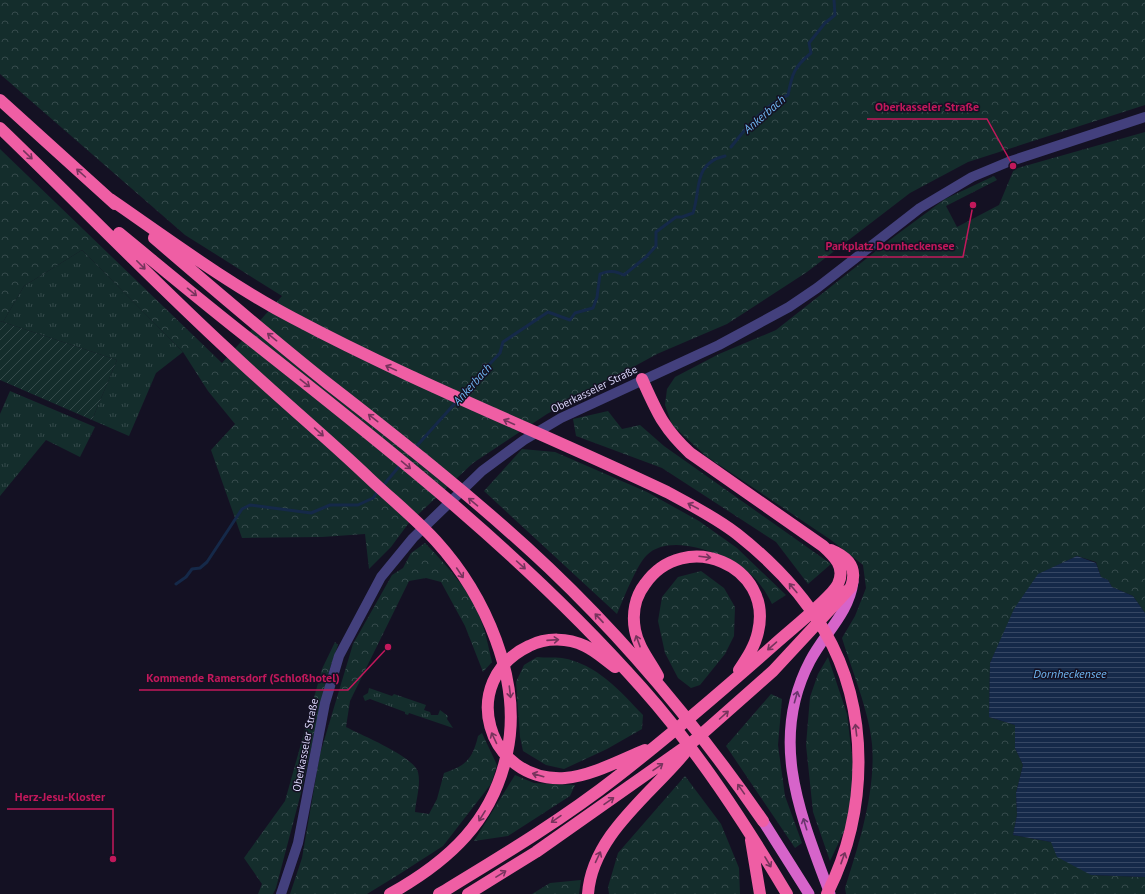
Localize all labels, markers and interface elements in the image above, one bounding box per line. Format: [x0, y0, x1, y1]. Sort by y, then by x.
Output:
water label: Ankerbach [739, 92, 788, 137]
callout: Oberkasseler Straße [867, 95, 987, 119]
text: Oberkasseler Straße [875, 99, 979, 114]
one-way arrow [23, 150, 33, 159]
one-way arrow [76, 169, 86, 178]
callout: Parkplatz Dornheckensee [818, 233, 963, 257]
text: Parkplatz Dornheckensee [825, 238, 955, 253]
one-way arrow [136, 260, 146, 270]
one-way arrow [186, 288, 197, 297]
one-way arrow [267, 333, 277, 342]
water label: Ankerbach [449, 360, 495, 409]
street label: Oberkasseler Straße [548, 362, 640, 416]
one-way arrow [385, 364, 397, 371]
one-way arrow [300, 379, 311, 388]
one-way arrow [368, 414, 379, 422]
one-way arrow [504, 417, 516, 425]
one-way arrow [314, 427, 325, 436]
one-way arrow [401, 461, 411, 470]
one-way arrow [468, 497, 478, 506]
one-way arrow [687, 502, 699, 509]
one-way arrow [698, 553, 711, 561]
one-way arrow [516, 560, 527, 569]
one-way arrow [456, 568, 464, 579]
one-way arrow [788, 583, 797, 593]
one-way arrow [594, 613, 603, 623]
one-way arrow [634, 635, 642, 647]
one-way arrow [546, 637, 559, 644]
one-way arrow [766, 642, 777, 651]
callout: Kommende Ramersdorf (Schloßhotel) [139, 666, 348, 690]
water label: Dornheckensee [1033, 666, 1107, 681]
text: Kommende Ramersdorf (Schloßhotel) [146, 670, 340, 685]
one-way arrow [506, 685, 513, 698]
one-way arrow [793, 691, 800, 704]
street label: Oberkasseler Straße [289, 697, 321, 793]
one-way arrow [719, 710, 729, 719]
one-way arrow [852, 724, 860, 737]
one-way arrow [490, 732, 497, 744]
one-way arrow [652, 763, 663, 771]
one-way arrow [532, 771, 545, 778]
one-way arrow [737, 783, 745, 794]
callout: Herz-Jesu-Kloster [7, 785, 113, 809]
text: Herz-Jesu-Kloster [15, 789, 106, 804]
one-way arrow [603, 797, 614, 805]
one-way arrow [477, 810, 485, 822]
one-way arrow [551, 815, 562, 823]
one-way arrow [801, 818, 808, 831]
one-way arrow [595, 851, 602, 863]
one-way arrow [840, 853, 848, 865]
one-way arrow [764, 856, 772, 867]
one-way arrow [495, 870, 506, 878]

